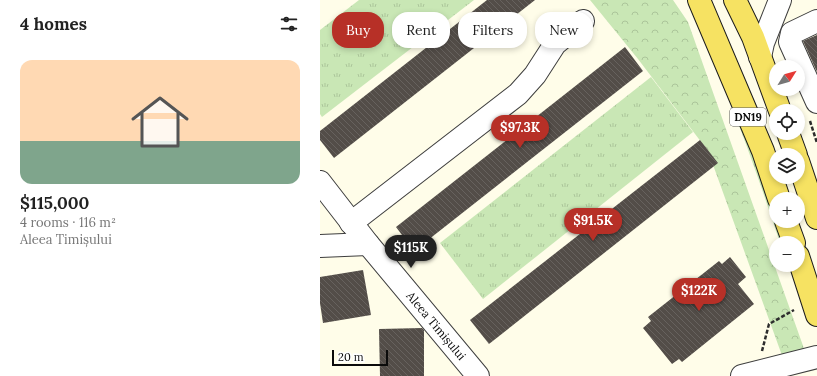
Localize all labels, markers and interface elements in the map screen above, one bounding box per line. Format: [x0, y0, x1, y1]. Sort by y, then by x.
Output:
chip: Buy [332, 12, 384, 48]
chip: Rent [392, 12, 450, 48]
chip: Filters [458, 12, 527, 48]
chip: New [535, 12, 593, 48]
text: 4 homes [20, 13, 87, 35]
icon: filters [278, 13, 300, 35]
north arrow [769, 60, 805, 96]
map controls [769, 60, 805, 272]
icon: home [124, 86, 196, 158]
button: locate [769, 104, 805, 140]
road number: DN19 [730, 108, 766, 126]
pin: $97.3K [487, 115, 553, 149]
text: $97.3K [500, 119, 540, 136]
button: layers [769, 148, 805, 184]
text: $115,000 [20, 192, 89, 214]
button: + [769, 192, 805, 228]
pin: $91.5K [560, 208, 626, 242]
text: $91.5K [573, 212, 613, 229]
text: 4 rooms · 116 m² [20, 214, 116, 231]
text: Aleea Timișului [20, 231, 112, 248]
pin: $115K [383, 235, 439, 269]
button: − [769, 236, 805, 272]
text: $115K [394, 239, 428, 256]
pin: $122K [671, 278, 727, 312]
text: $122K [681, 282, 717, 299]
street label: Aleea Timișului [403, 288, 469, 363]
scale bar [332, 348, 388, 367]
text: 20 m [338, 350, 363, 364]

